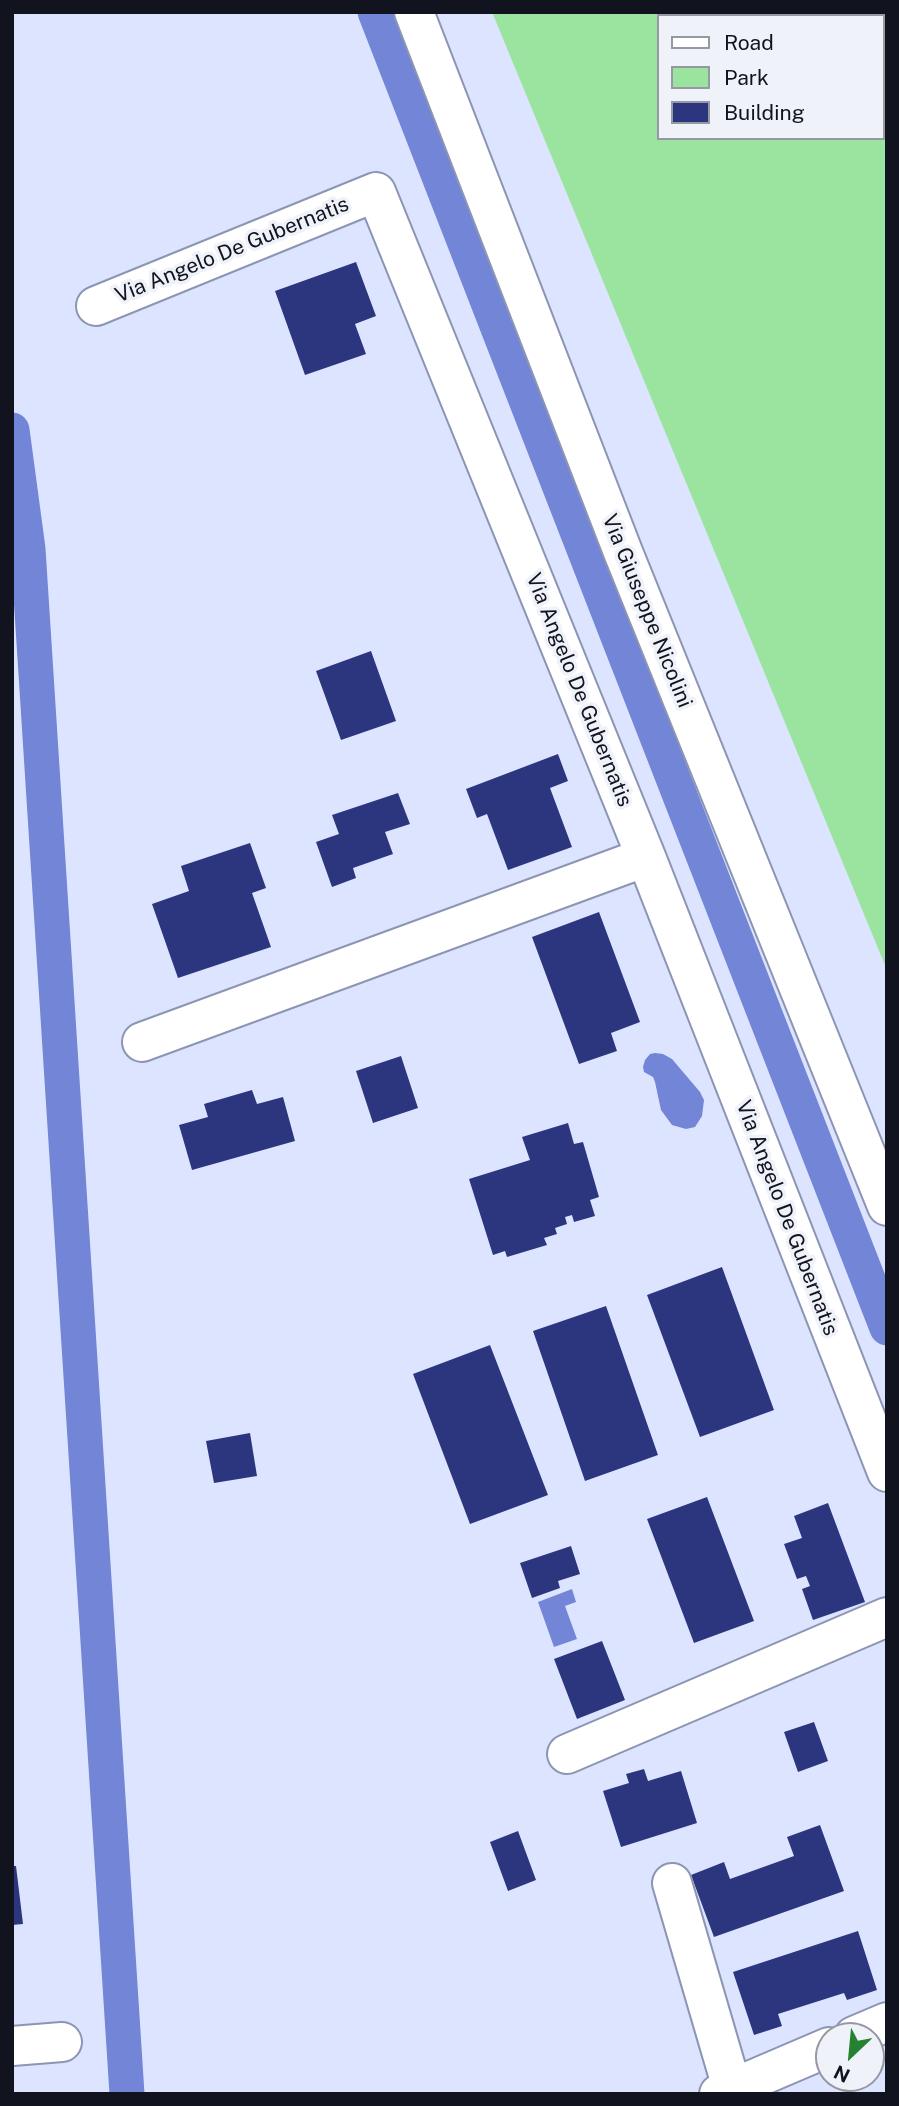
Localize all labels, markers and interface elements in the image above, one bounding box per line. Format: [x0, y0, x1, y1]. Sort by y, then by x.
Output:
legend [657, 14, 885, 140]
text: Road [724, 30, 774, 55]
text: Park [724, 65, 769, 90]
text: Building [724, 100, 805, 125]
street label: Via Angelo De Gubernatis [112, 192, 352, 308]
street label: Via Giuseppe Nicolini [597, 511, 697, 711]
street label: Via Angelo De Gubernatis [521, 570, 637, 810]
street label: Via Angelo De Gubernatis [731, 1097, 843, 1339]
north arrow [815, 2022, 885, 2092]
text: N [830, 2061, 853, 2087]

